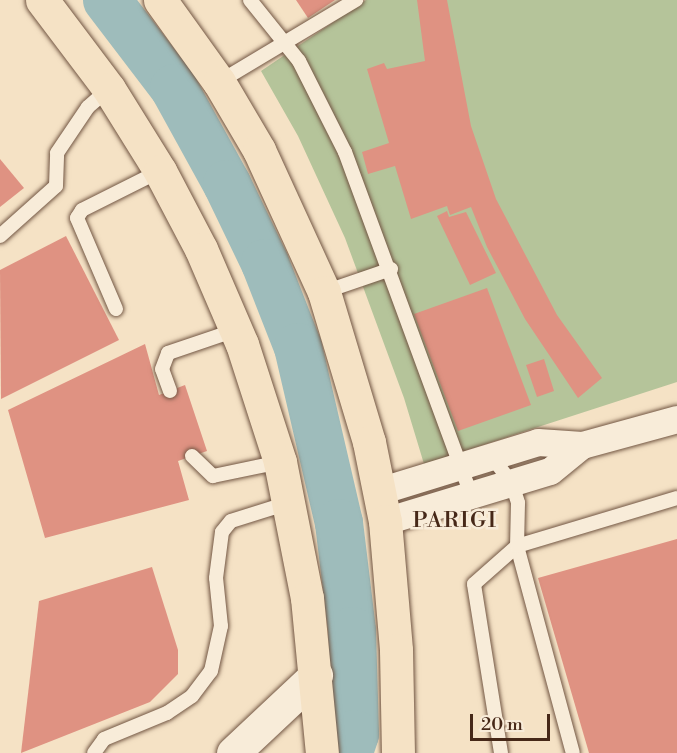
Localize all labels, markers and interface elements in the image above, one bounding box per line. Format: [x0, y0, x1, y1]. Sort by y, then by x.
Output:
district label: PARIGI [412, 508, 498, 534]
scale bar [473, 702, 552, 740]
text: 20 m [481, 713, 523, 736]

